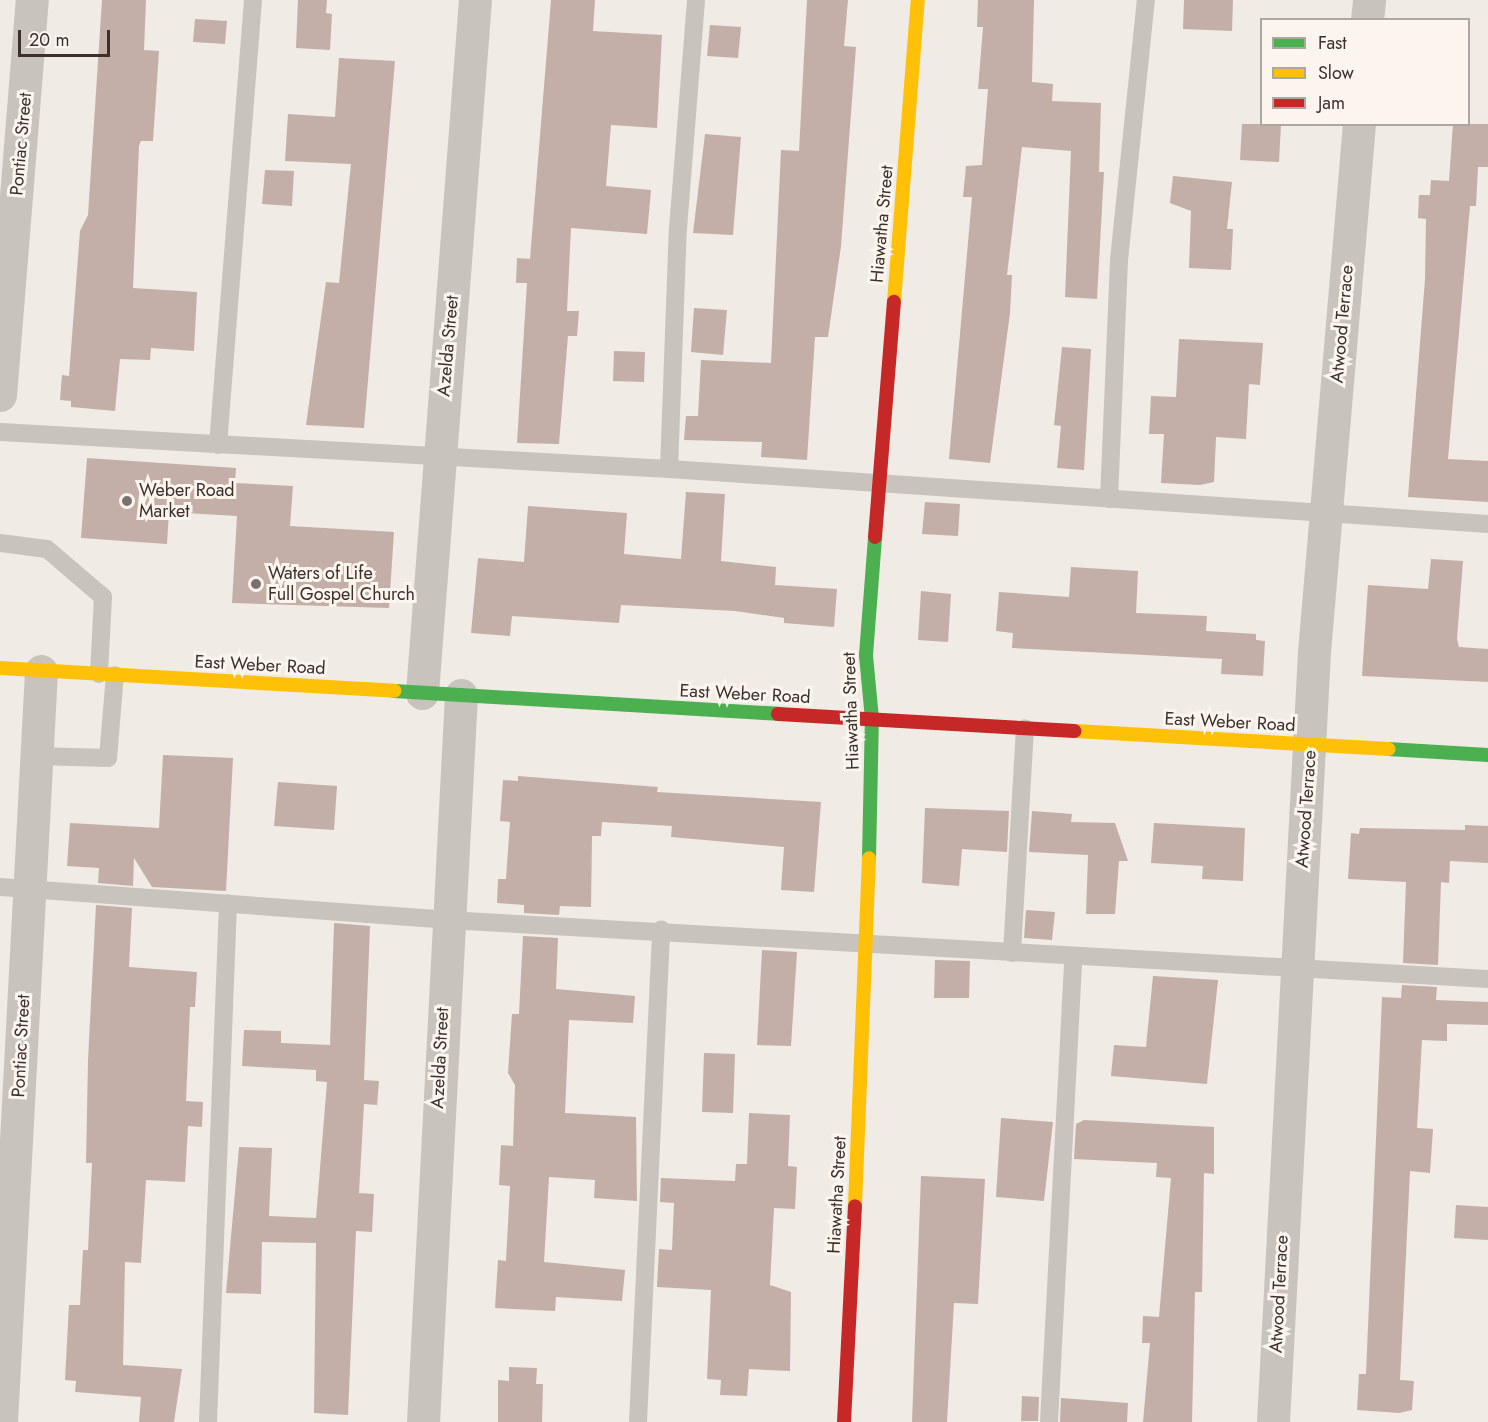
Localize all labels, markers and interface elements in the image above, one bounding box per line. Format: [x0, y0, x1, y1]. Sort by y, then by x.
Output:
scale bar [21, 18, 112, 56]
legend [1260, 18, 1470, 126]
text: 20 m [29, 27, 69, 53]
text: Fast [1318, 30, 1347, 56]
text: Slow [1318, 60, 1354, 86]
text: Jam [1318, 90, 1345, 116]
street label: Pontiac Street [6, 92, 36, 196]
street label: Hiawatha Street [866, 164, 898, 284]
street label: Atwood Terrace [1326, 264, 1358, 384]
street label: Azelda Street [433, 295, 463, 397]
place label: Weber Road Market [139, 480, 235, 522]
marker: Weber Road Market [120, 494, 134, 508]
place label: Waters of Life Full Gospel Church [268, 563, 415, 606]
marker: Waters of Life Full Gospel Church [249, 577, 263, 591]
street label: East Weber Road [194, 651, 326, 679]
street label: Hiawatha Street [838, 652, 864, 770]
street label: East Weber Road [679, 680, 811, 708]
street label: East Weber Road [1164, 708, 1296, 736]
street label: Atwood Terrace [1291, 749, 1321, 869]
street label: Pontiac Street [8, 994, 34, 1098]
street label: Azelda Street [427, 1007, 453, 1109]
street label: Hiawatha Street [823, 1136, 851, 1254]
street label: Atwood Terrace [1265, 1234, 1293, 1354]

